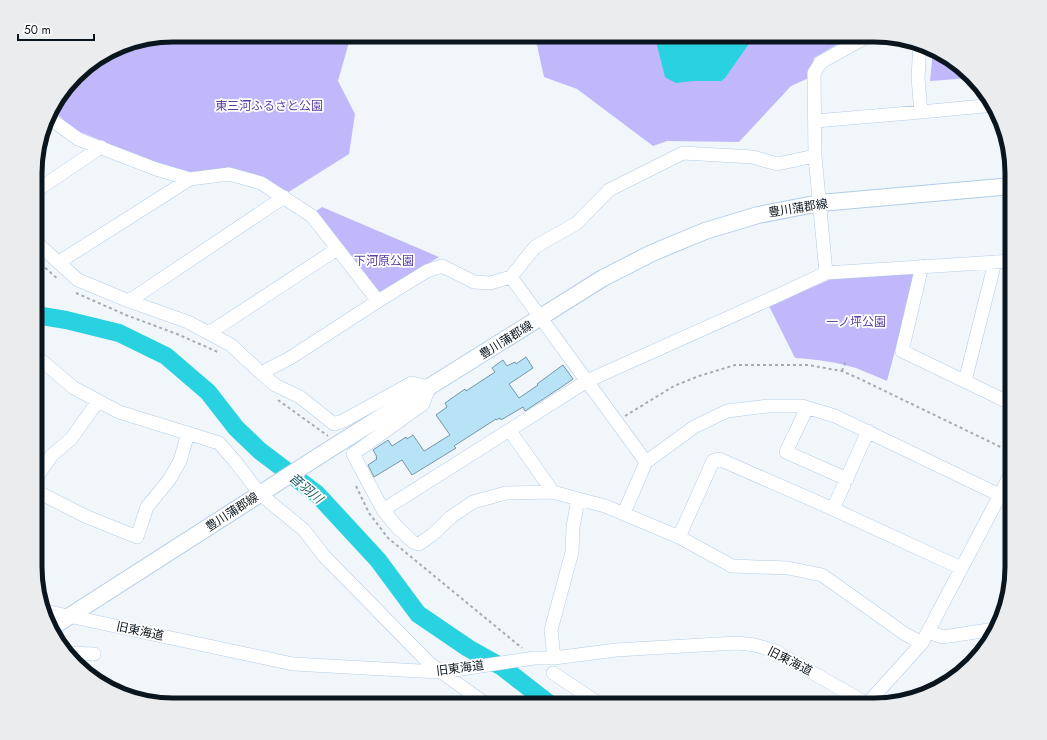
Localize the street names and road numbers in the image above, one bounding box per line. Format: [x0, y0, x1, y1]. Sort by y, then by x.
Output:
street label: 豊川蒲郡線 [767, 194, 829, 222]
street label: 豊川蒲郡線 [476, 316, 536, 364]
street label: 豊川蒲郡線 [202, 488, 262, 536]
street label: 旧東海道 [115, 617, 165, 645]
street label: 旧東海道 [765, 642, 815, 680]
street label: 旧東海道 [435, 656, 485, 680]

